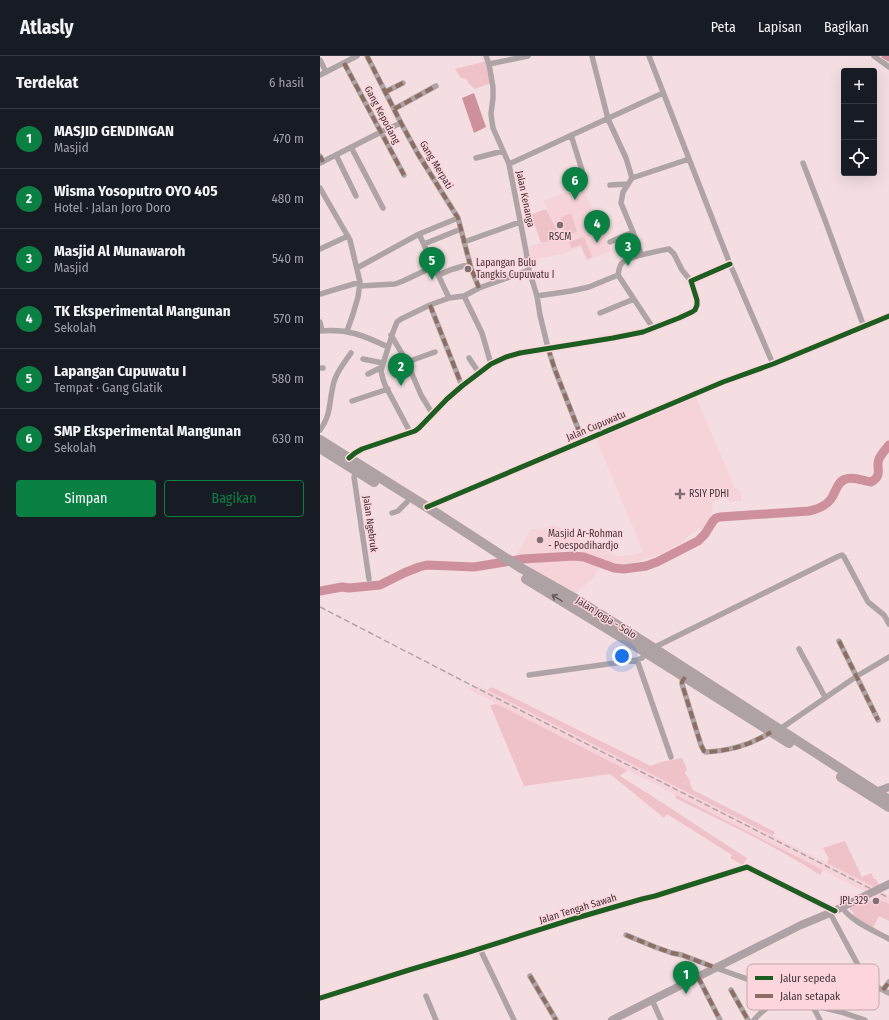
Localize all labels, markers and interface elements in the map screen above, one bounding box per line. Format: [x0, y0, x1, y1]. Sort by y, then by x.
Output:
text: Atlasly [20, 16, 74, 39]
text: Peta [711, 19, 736, 36]
text: Lapisan [758, 19, 802, 36]
text: Bagikan [824, 19, 869, 36]
map controls [841, 68, 877, 176]
button: + [841, 68, 877, 104]
text: Terdekat [16, 72, 78, 93]
text: 6 hasil [269, 75, 304, 90]
street label: Gang Kepodang [362, 84, 402, 146]
button: − [841, 104, 877, 140]
text: MASJID GENDINGAN [54, 122, 174, 140]
text: 1 [26, 131, 32, 146]
text: 470 m [273, 131, 304, 146]
street label: Gang Merpati [417, 139, 455, 191]
text: Masjid [54, 140, 89, 155]
button: locate [841, 140, 877, 176]
pin: 6 [562, 167, 588, 200]
street label: Jalan Kenanga [513, 170, 537, 228]
text: Wisma Yosoputro OYO 405 [54, 182, 218, 200]
text: 2 [26, 191, 32, 206]
text: 480 m [271, 191, 304, 206]
text: Hotel · Jalan Joro Doro [54, 200, 171, 215]
pin: 4 [584, 210, 610, 243]
marker: RSCM [555, 220, 565, 230]
place label: RSCM [549, 231, 571, 243]
pin: 3 [615, 233, 641, 266]
text: Masjid Al Munawaroh [54, 242, 185, 260]
pin: 5 [419, 247, 445, 280]
text: 3 [26, 251, 32, 266]
text: 540 m [272, 251, 304, 266]
place label: Lapangan Bulu Tangkis Cupuwatu I [476, 257, 554, 281]
text: Masjid [54, 260, 89, 275]
marker: Lapangan Bulu Tangkis Cupuwatu I [463, 264, 473, 274]
text: TK Eksperimental Mangunan [54, 302, 231, 320]
text: 4 [26, 311, 32, 326]
text: 570 m [273, 311, 304, 326]
text: Sekolah [54, 320, 96, 335]
pin: 2 [388, 353, 414, 386]
text: Lapangan Cupuwatu I [54, 362, 186, 380]
text: 5 [26, 371, 32, 386]
text: 580 m [272, 371, 304, 386]
text: Tempat · Gang Glatik [54, 380, 163, 395]
street label: Jalan Cupuwatu [565, 408, 627, 444]
text: SMP Eksperimental Mangunan [54, 422, 241, 440]
text: 6 [26, 431, 32, 446]
text: 630 m [272, 431, 304, 446]
text: Sekolah [54, 440, 96, 455]
button: Simpan [16, 480, 156, 517]
button: Bagikan [164, 480, 304, 517]
marker: RSIY PDHI [674, 488, 686, 500]
place label: RSIY PDHI [689, 488, 729, 500]
street label: Jalan Ngebruk [360, 495, 380, 553]
place label: Masjid Ar-Rohman - Poespodihardjo [548, 528, 623, 552]
marker: Masjid Ar-Rohman - Poespodihardjo [535, 535, 545, 545]
one-way arrow [551, 593, 563, 601]
street label: Jalan Jogja - Solo [573, 595, 639, 641]
your location [612, 646, 632, 666]
street label: Jalan Tengah Sawah [538, 892, 618, 926]
place label: JPL 329 [840, 895, 868, 907]
marker: JPL 329 [871, 896, 881, 906]
pin: 1 [673, 961, 699, 994]
legend [747, 964, 879, 1010]
text: Jalur sepeda [780, 972, 836, 985]
text: Jalan setapak [780, 990, 841, 1003]

